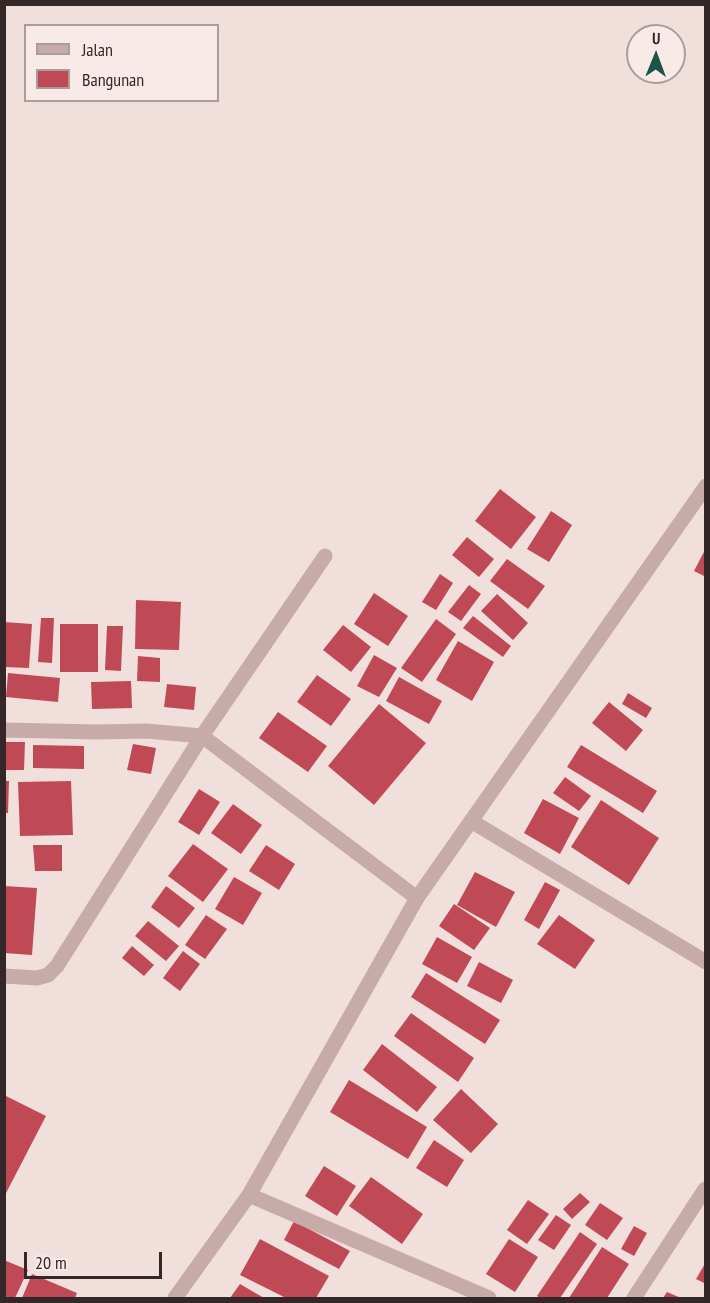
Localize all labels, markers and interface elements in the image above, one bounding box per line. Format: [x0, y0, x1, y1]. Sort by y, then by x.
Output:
legend [24, 24, 219, 102]
north arrow [626, 24, 686, 84]
text: U [652, 28, 661, 48]
text: Jalan [82, 38, 113, 61]
text: Bangunan [82, 68, 144, 91]
scale bar [27, 1240, 165, 1278]
text: 20 m [35, 1251, 67, 1274]

